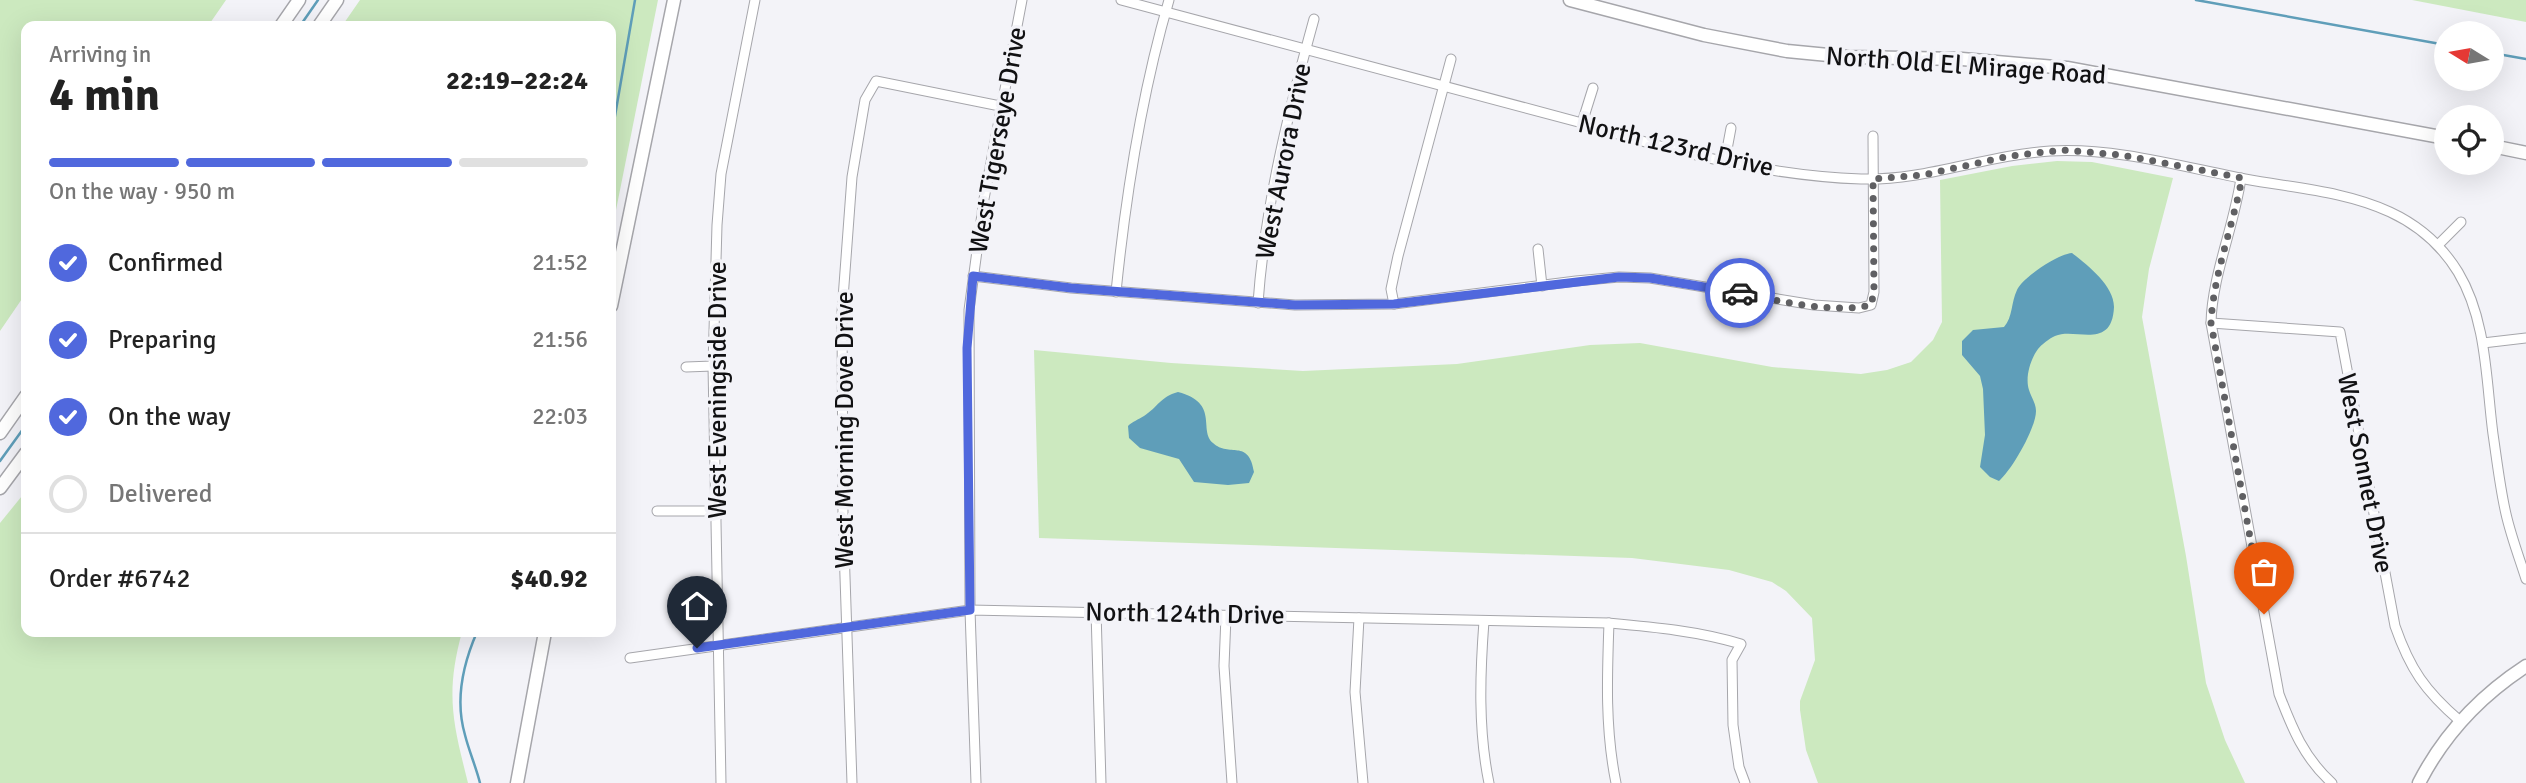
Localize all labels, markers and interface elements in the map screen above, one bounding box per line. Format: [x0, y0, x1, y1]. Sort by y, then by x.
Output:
north arrow [2434, 21, 2504, 91]
map controls [2434, 21, 2504, 175]
street label: West Tigerseye Drive [962, 25, 1034, 256]
text: Arriving in [49, 40, 151, 69]
street label: North Old El Mirage Road [1825, 40, 2107, 92]
street label: West Aurora Drive [1249, 60, 1319, 262]
text: 22:19–22:24 [446, 65, 588, 97]
text: 4 min [49, 67, 160, 123]
button: locate [2434, 105, 2504, 175]
street label: North 123rd Drive [1575, 108, 1777, 184]
text: On the way · 950 m [49, 177, 235, 206]
icon: check [49, 244, 87, 282]
text: Confirmed [108, 247, 223, 279]
text: 21:52 [532, 248, 588, 277]
courier [1705, 258, 1775, 328]
street label: West Eveningside Drive [702, 261, 734, 519]
icon: car [1721, 274, 1759, 312]
street label: West Morning Dove Drive [829, 291, 861, 569]
icon: check [49, 321, 87, 359]
text: Preparing [108, 324, 216, 356]
text: 21:56 [532, 325, 588, 354]
street label: West Sonnet Drive [2330, 371, 2400, 576]
icon: check [49, 398, 87, 436]
text: On the way [108, 401, 231, 433]
text: 22:03 [532, 402, 588, 431]
text: Delivered [108, 478, 213, 510]
pin [2234, 542, 2294, 614]
icon: bag [2245, 553, 2283, 591]
text: Order #6742 [49, 563, 190, 595]
text: $40.92 [510, 563, 588, 595]
pin [667, 576, 727, 648]
icon: home [678, 587, 716, 625]
street label: North 124th Drive [1085, 596, 1285, 632]

